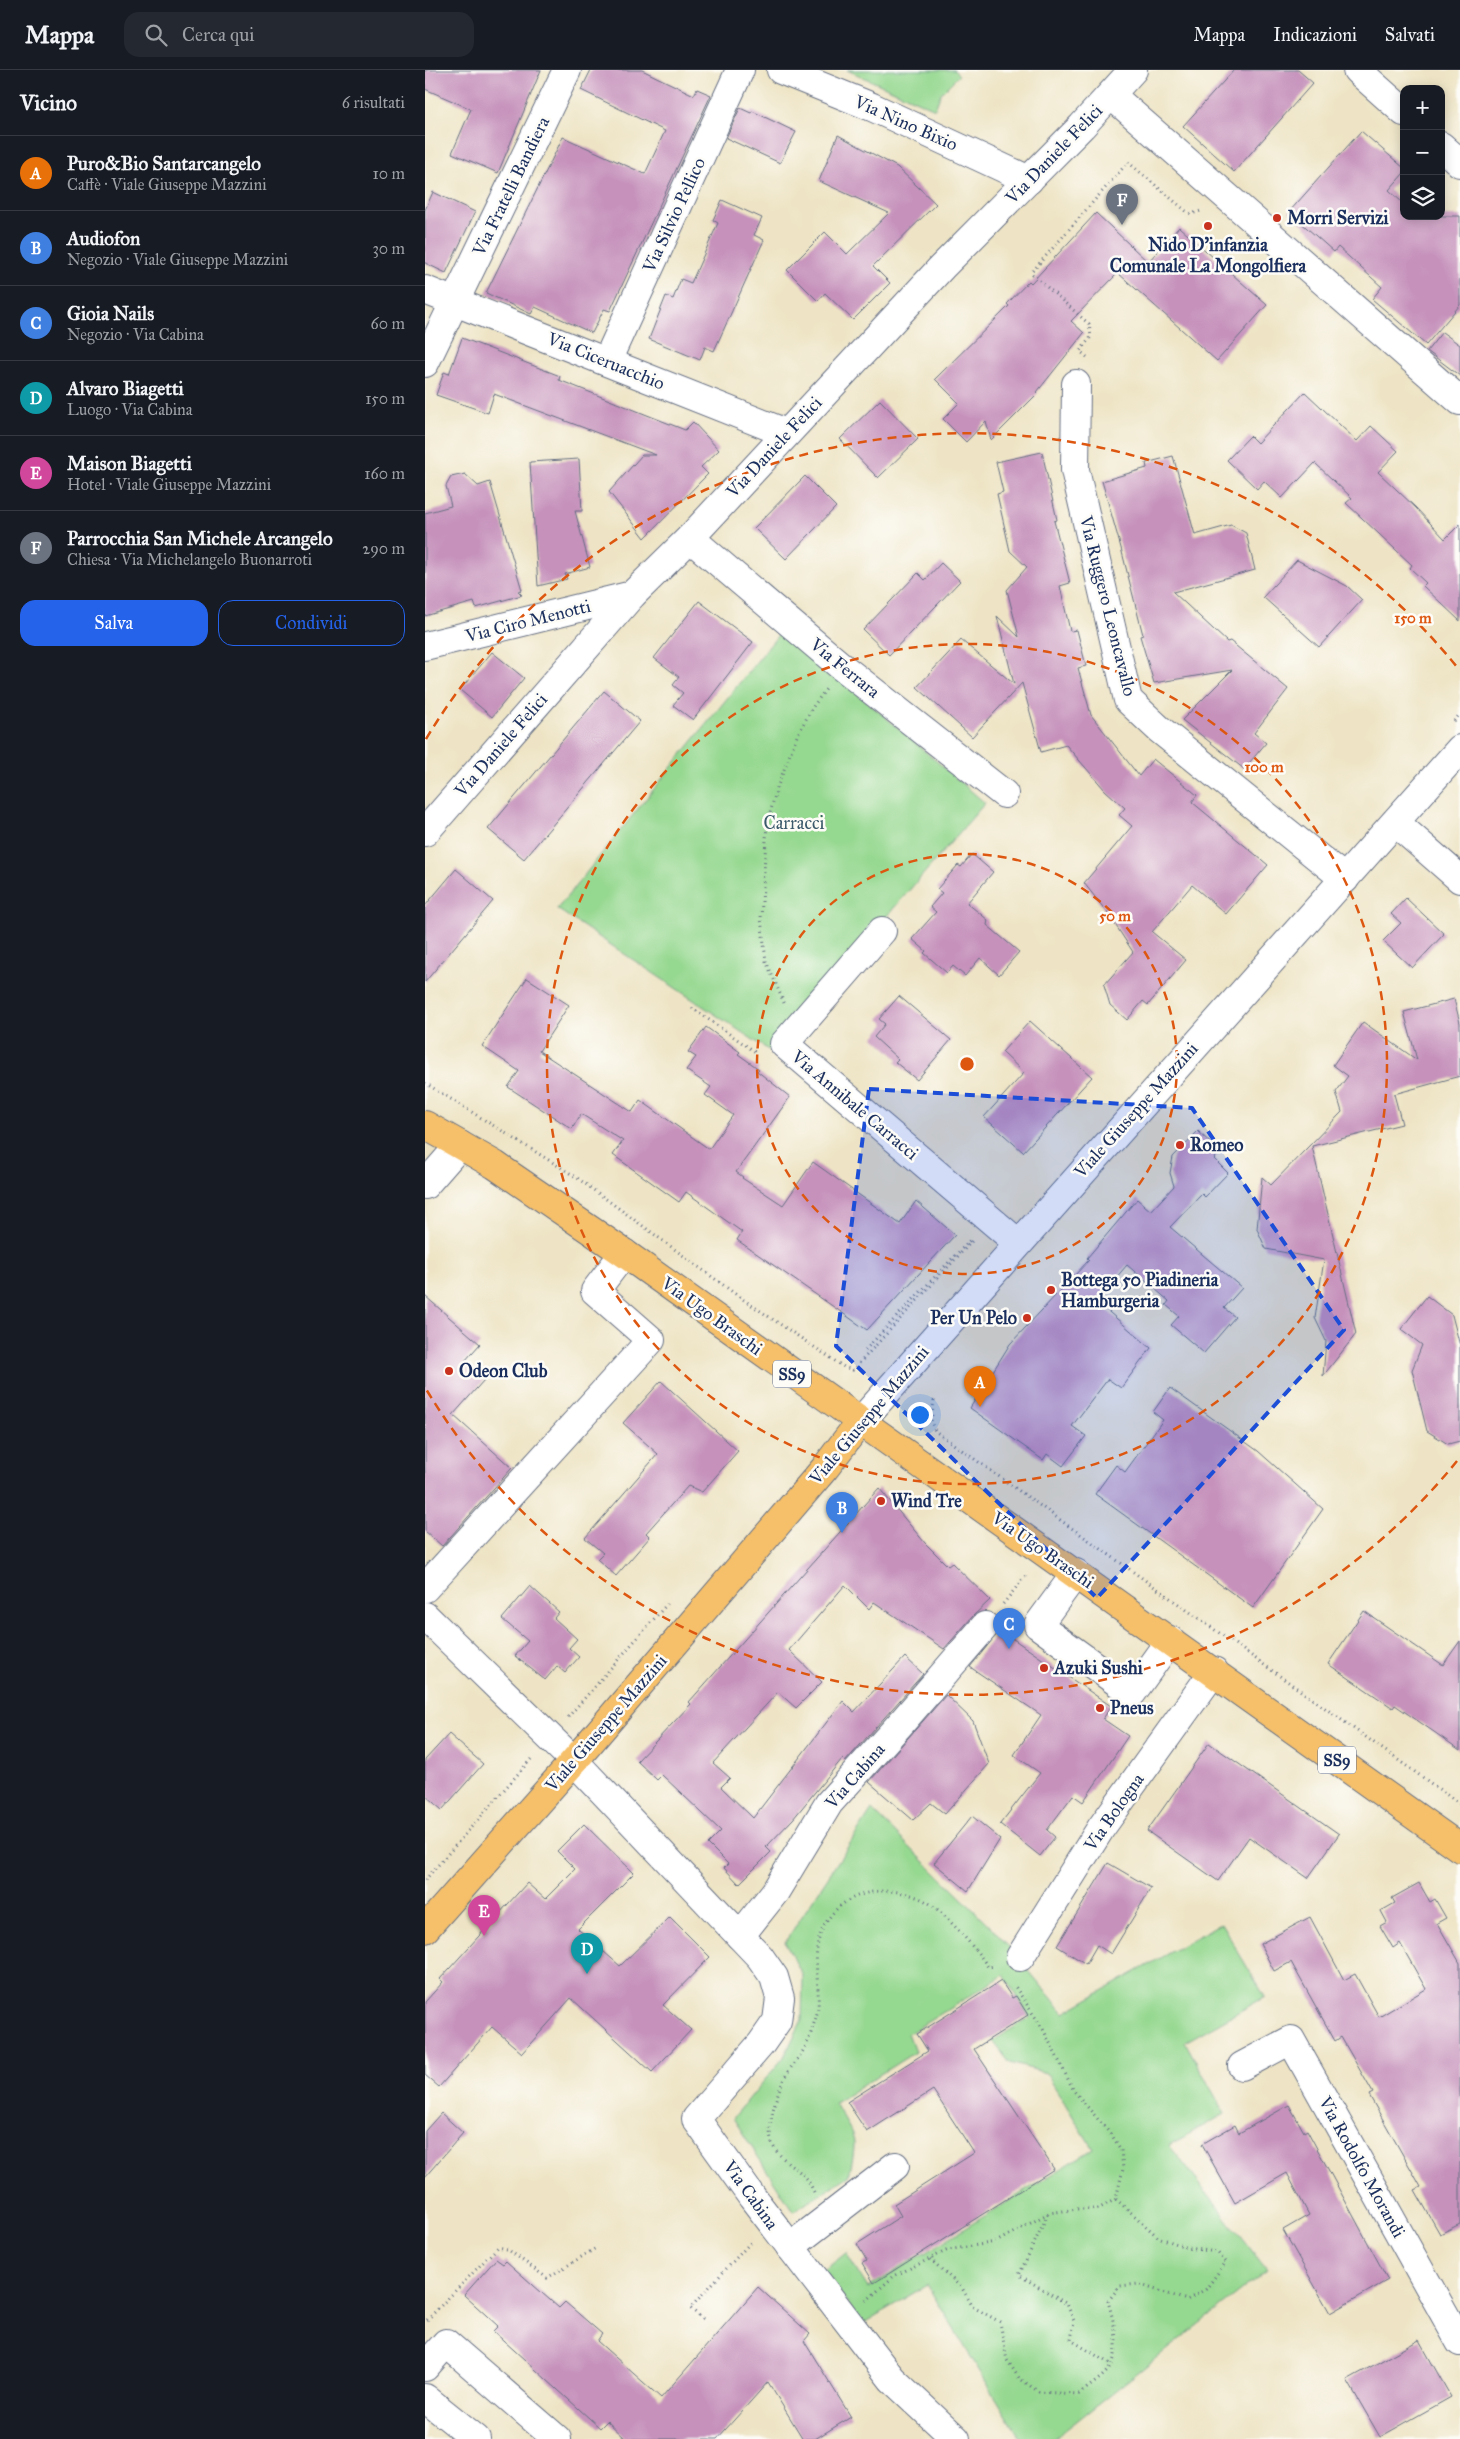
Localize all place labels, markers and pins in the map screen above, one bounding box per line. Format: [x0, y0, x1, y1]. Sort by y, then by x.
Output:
pin: F [1106, 184, 1138, 225]
place label: Morri Servizi [1287, 207, 1390, 229]
marker: Morri Servizi [1271, 212, 1283, 224]
marker: Nido D'infanzia Comunale La Mongolfiera [1202, 220, 1214, 232]
place label: Nido D'infanzia Comunale La Mongolfiera [1110, 234, 1307, 278]
centre of rings [958, 1055, 976, 1073]
place label: Romeo [1190, 1134, 1243, 1156]
marker: Romeo [1174, 1139, 1186, 1151]
place label: Bottega 50 Piadineria Hamburgeria [1061, 1269, 1219, 1313]
marker: Bottega 50 Piadineria Hamburgeria [1045, 1284, 1057, 1296]
place label: Per Un Pelo [930, 1307, 1017, 1329]
marker: Per Un Pelo [1021, 1312, 1033, 1324]
place label: Odeon Club [459, 1360, 548, 1382]
marker: Odeon Club [443, 1365, 455, 1377]
pin: A [964, 1366, 996, 1407]
place label: Wind Tre [891, 1490, 962, 1512]
pin: B [826, 1492, 858, 1533]
marker: Wind Tre [875, 1495, 887, 1507]
pin: C [993, 1608, 1025, 1649]
place label: Azuki Sushi [1053, 1657, 1144, 1679]
marker: Azuki Sushi [1038, 1662, 1050, 1674]
place label: Pneus [1110, 1697, 1154, 1719]
marker: Pneus [1094, 1702, 1106, 1714]
pin: E [468, 1895, 500, 1936]
pin: D [571, 1933, 603, 1974]

